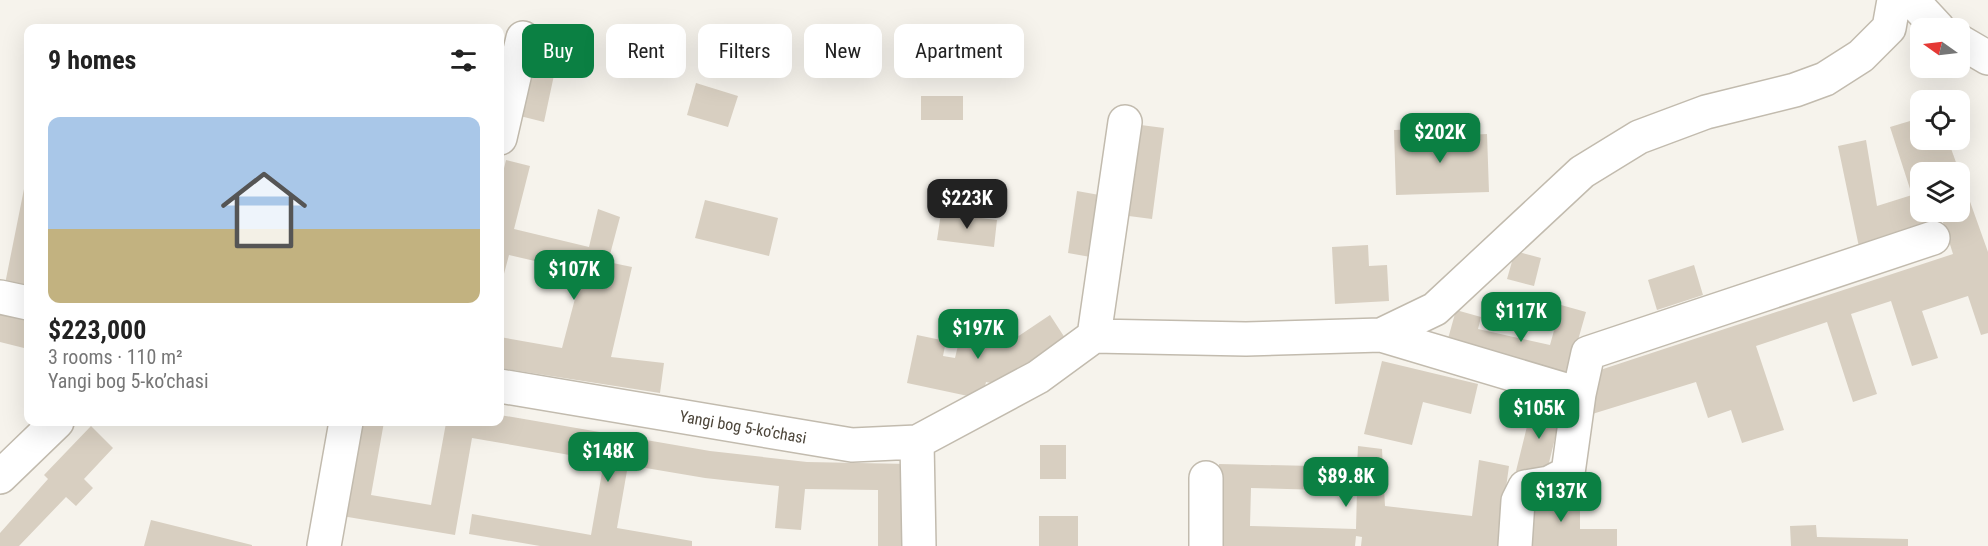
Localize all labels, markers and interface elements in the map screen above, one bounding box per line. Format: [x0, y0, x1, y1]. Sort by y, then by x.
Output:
north arrow [1910, 18, 1970, 78]
map controls [1910, 18, 1970, 222]
chip: Buy [522, 24, 594, 78]
chip: Rent [606, 24, 686, 78]
chip: Filters [698, 24, 792, 78]
chip: New [804, 24, 882, 78]
chip: Apartment [894, 24, 1024, 78]
icon: filters [447, 44, 480, 77]
text: 9 homes [48, 45, 136, 75]
button: locate [1910, 90, 1970, 150]
pin: $202K [1398, 113, 1482, 164]
text: $202K [1414, 120, 1466, 144]
icon: home [210, 156, 318, 264]
button: layers [1910, 162, 1970, 222]
pin: $223K [925, 179, 1009, 230]
text: $223K [941, 186, 993, 210]
pin: $107K [532, 250, 616, 301]
text: $107K [548, 257, 600, 281]
pin: $117K [1479, 292, 1563, 343]
text: $117K [1495, 299, 1547, 323]
pin: $197K [936, 309, 1020, 360]
text: $223,000 [48, 315, 146, 345]
text: $197K [952, 316, 1004, 340]
text: 3 rooms · 110 m² [48, 345, 183, 369]
text: Yangi bog 5-koʼchasi [48, 369, 209, 393]
pin: $105K [1497, 389, 1581, 440]
text: $105K [1513, 396, 1565, 420]
street label: Yangi bog 5-koʼchasi [678, 406, 808, 448]
pin: $148K [566, 432, 650, 483]
text: $148K [582, 439, 634, 463]
pin: $89.8K [1297, 457, 1395, 508]
text: $89.8K [1317, 464, 1375, 488]
pin: $137K [1519, 472, 1603, 523]
text: $137K [1535, 479, 1587, 503]

